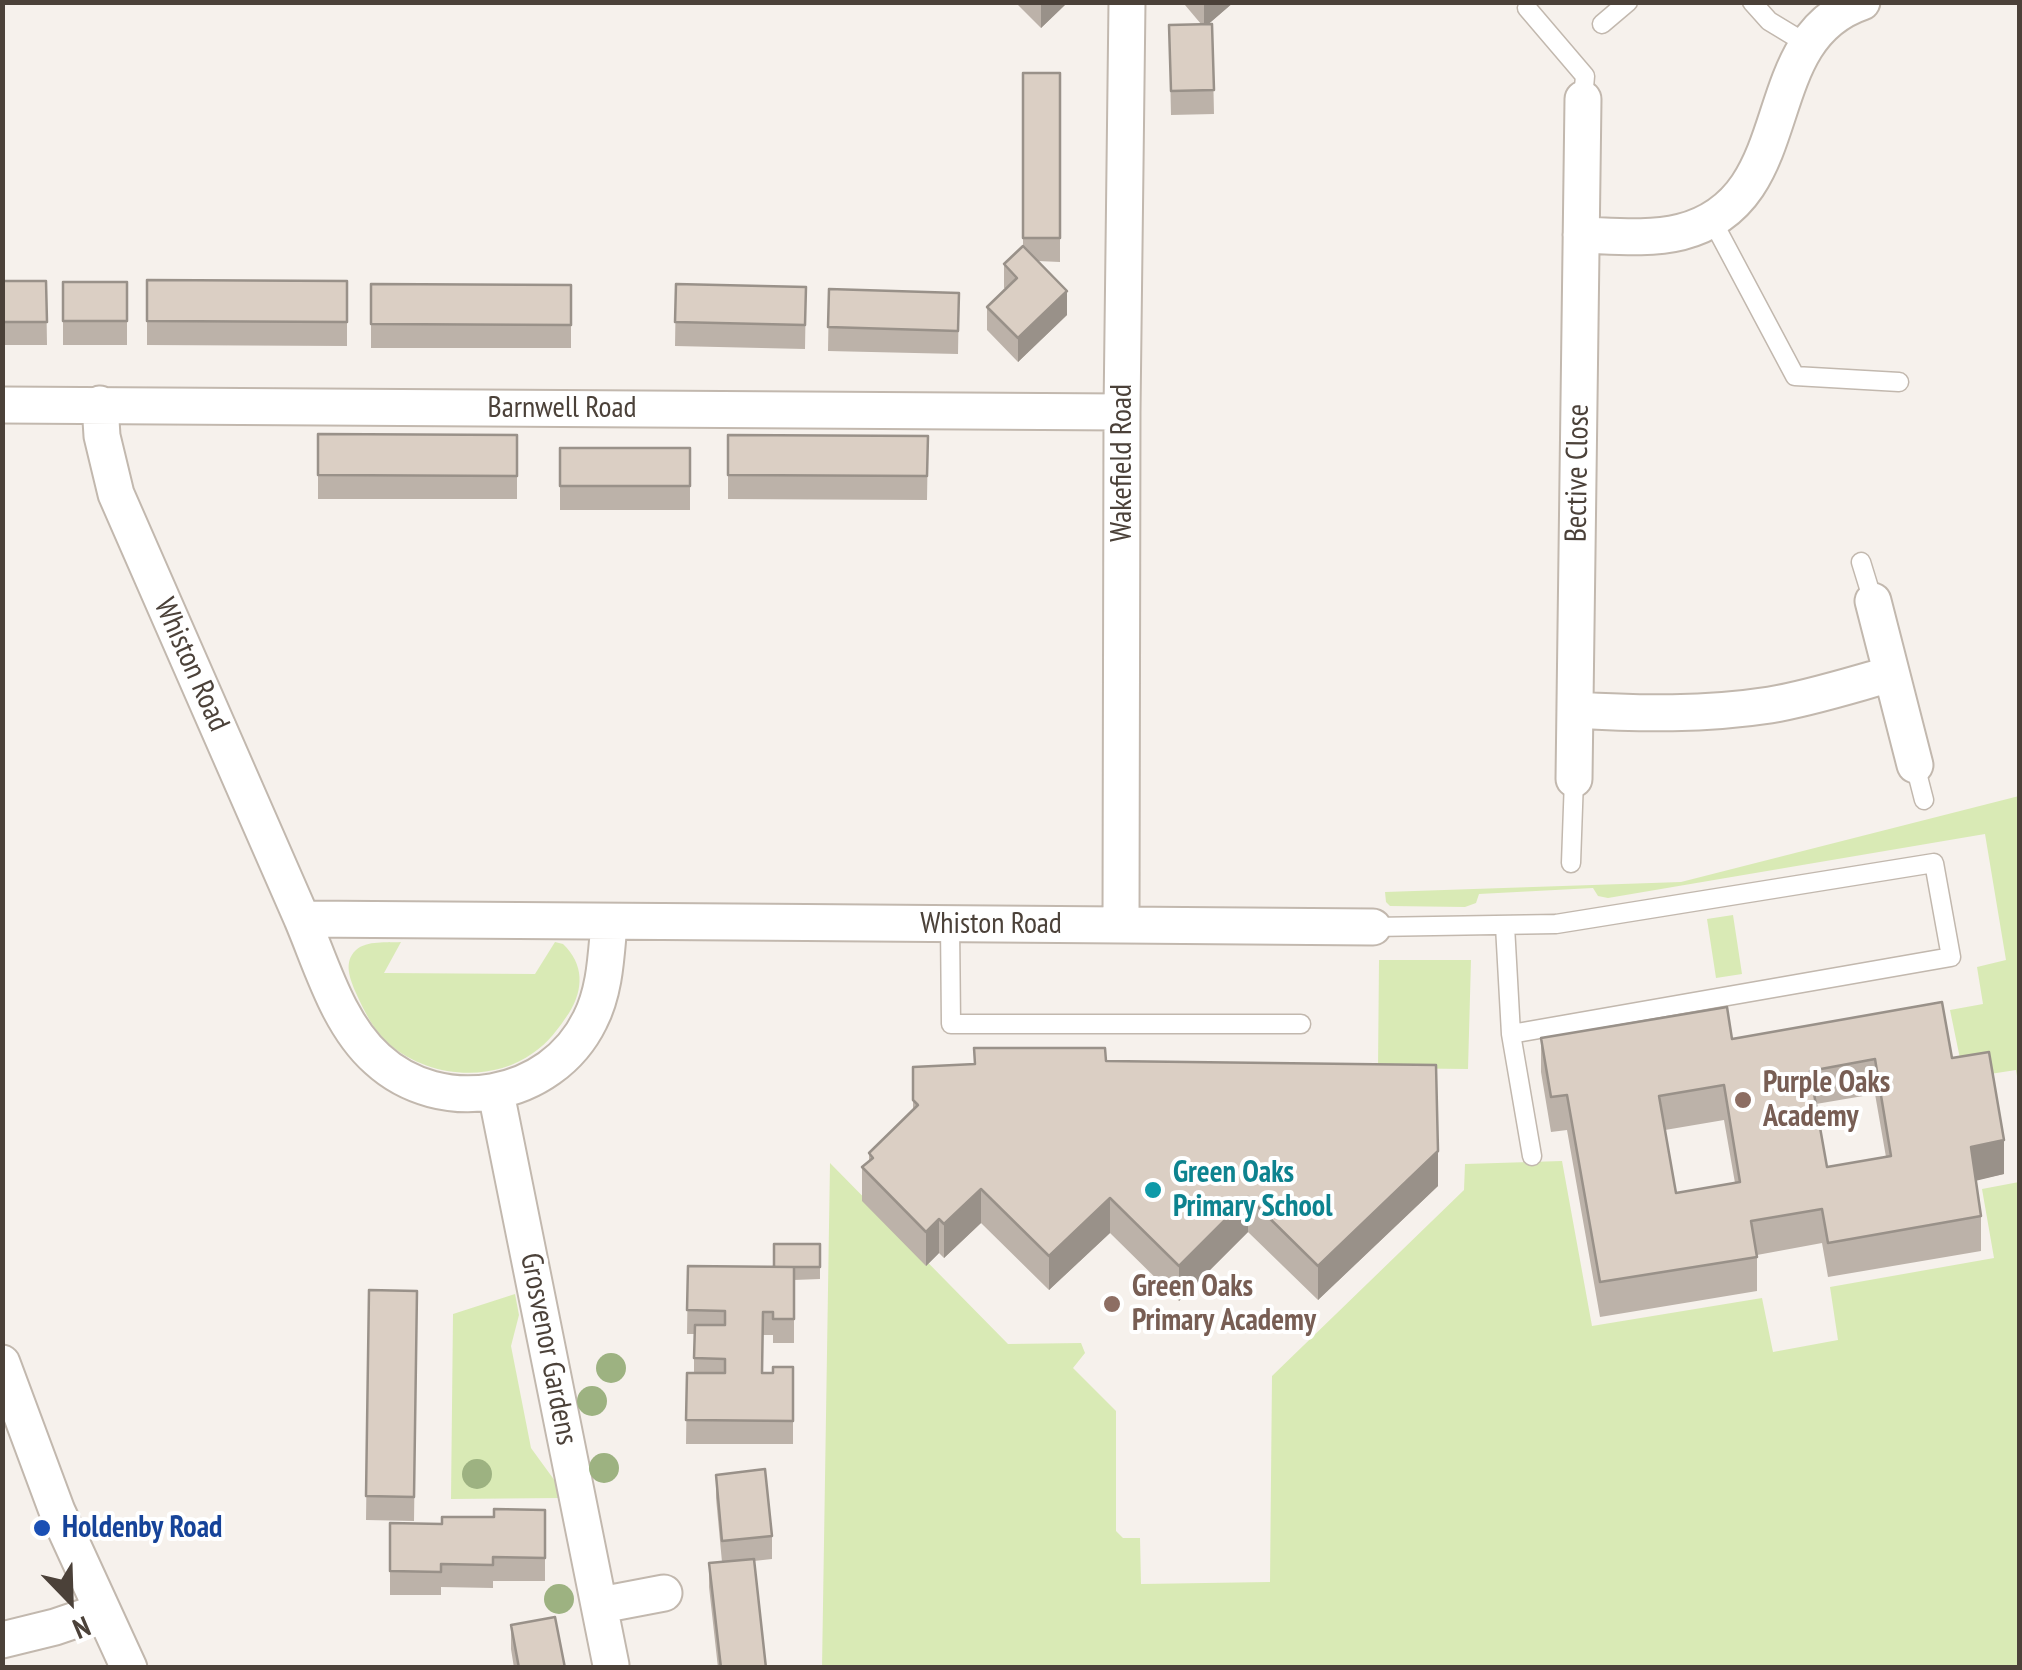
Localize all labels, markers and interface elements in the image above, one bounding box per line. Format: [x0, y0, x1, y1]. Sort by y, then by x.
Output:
street label: Wakefield Road [1104, 384, 1140, 542]
street label: Barnwell Road [488, 390, 636, 426]
street label: Bective Close [1559, 404, 1597, 542]
street label: Whiston Road [146, 593, 236, 737]
street label: Whiston Road [920, 906, 1062, 942]
place label: Purple Oaks Academy [1763, 1065, 1890, 1136]
marker: Purple Oaks Academy [1732, 1089, 1754, 1111]
place label: Green Oaks Primary School [1173, 1155, 1333, 1226]
marker: Green Oaks Primary School [1142, 1179, 1164, 1201]
street label: Grosvenor Gardens [512, 1250, 584, 1448]
place label: Green Oaks Primary Academy [1132, 1269, 1316, 1340]
marker: Green Oaks Primary Academy [1101, 1293, 1123, 1315]
place label: Holdenby Road [62, 1510, 222, 1546]
marker: Holdenby Road [31, 1517, 53, 1539]
north arrow [20, 1550, 120, 1650]
text: N [68, 1608, 96, 1648]

